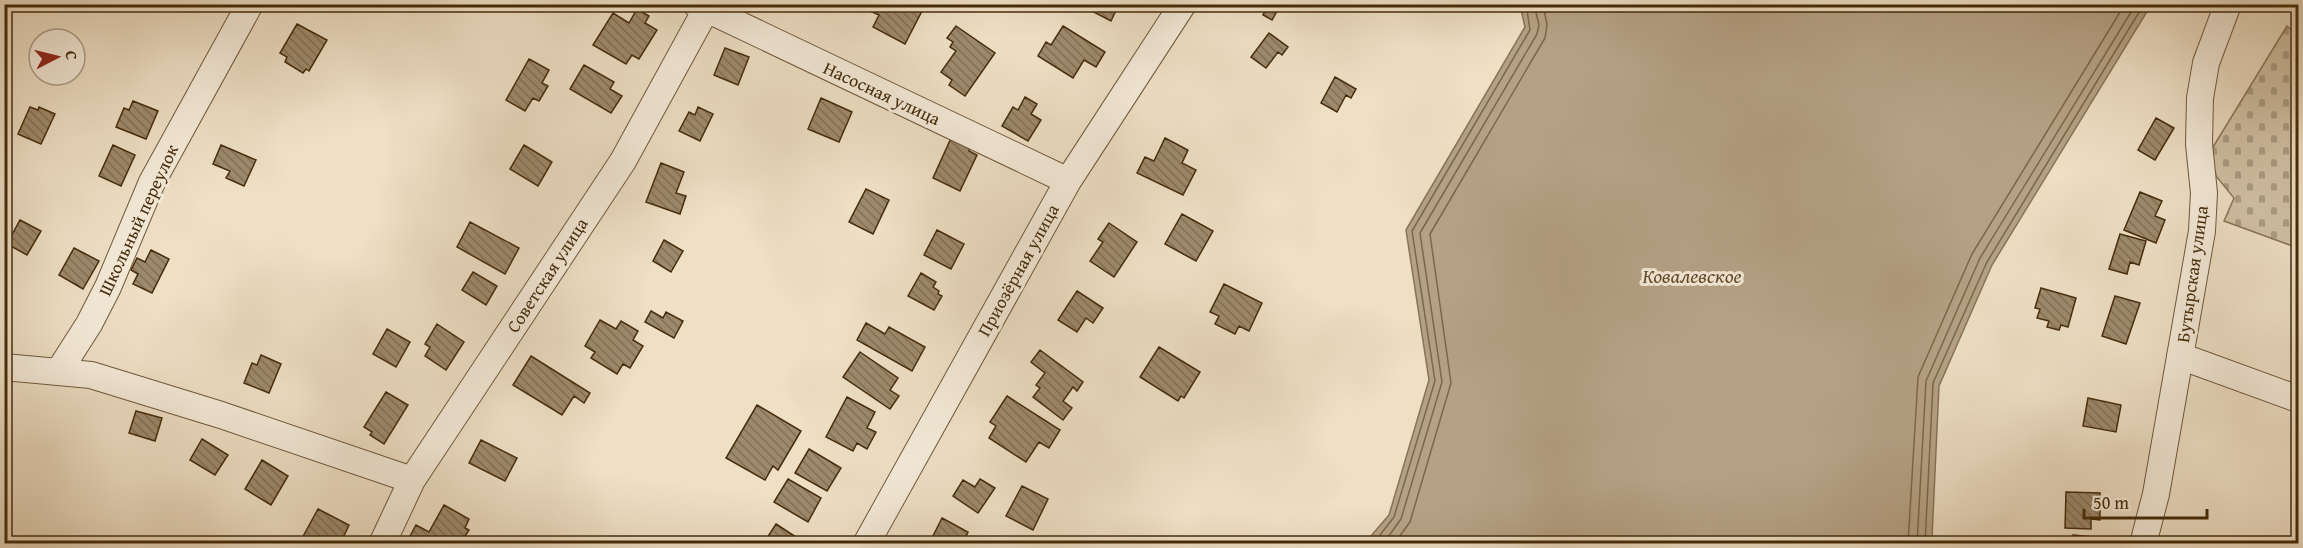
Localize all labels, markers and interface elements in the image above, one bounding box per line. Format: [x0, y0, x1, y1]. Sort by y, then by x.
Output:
north arrow [27, 27, 87, 87]
text: С [59, 49, 84, 61]
street label: Насосная улица [819, 54, 945, 132]
street label: Школьный переулок [91, 139, 185, 300]
street label: Приозёрная улица [970, 198, 1066, 341]
street label: Бутырская улица [2169, 203, 2215, 344]
street label: Советская улица [500, 212, 595, 338]
water label: Ковалевское [1642, 261, 1742, 290]
scale bar [2084, 482, 2207, 520]
text: 50 m [2093, 489, 2129, 516]

